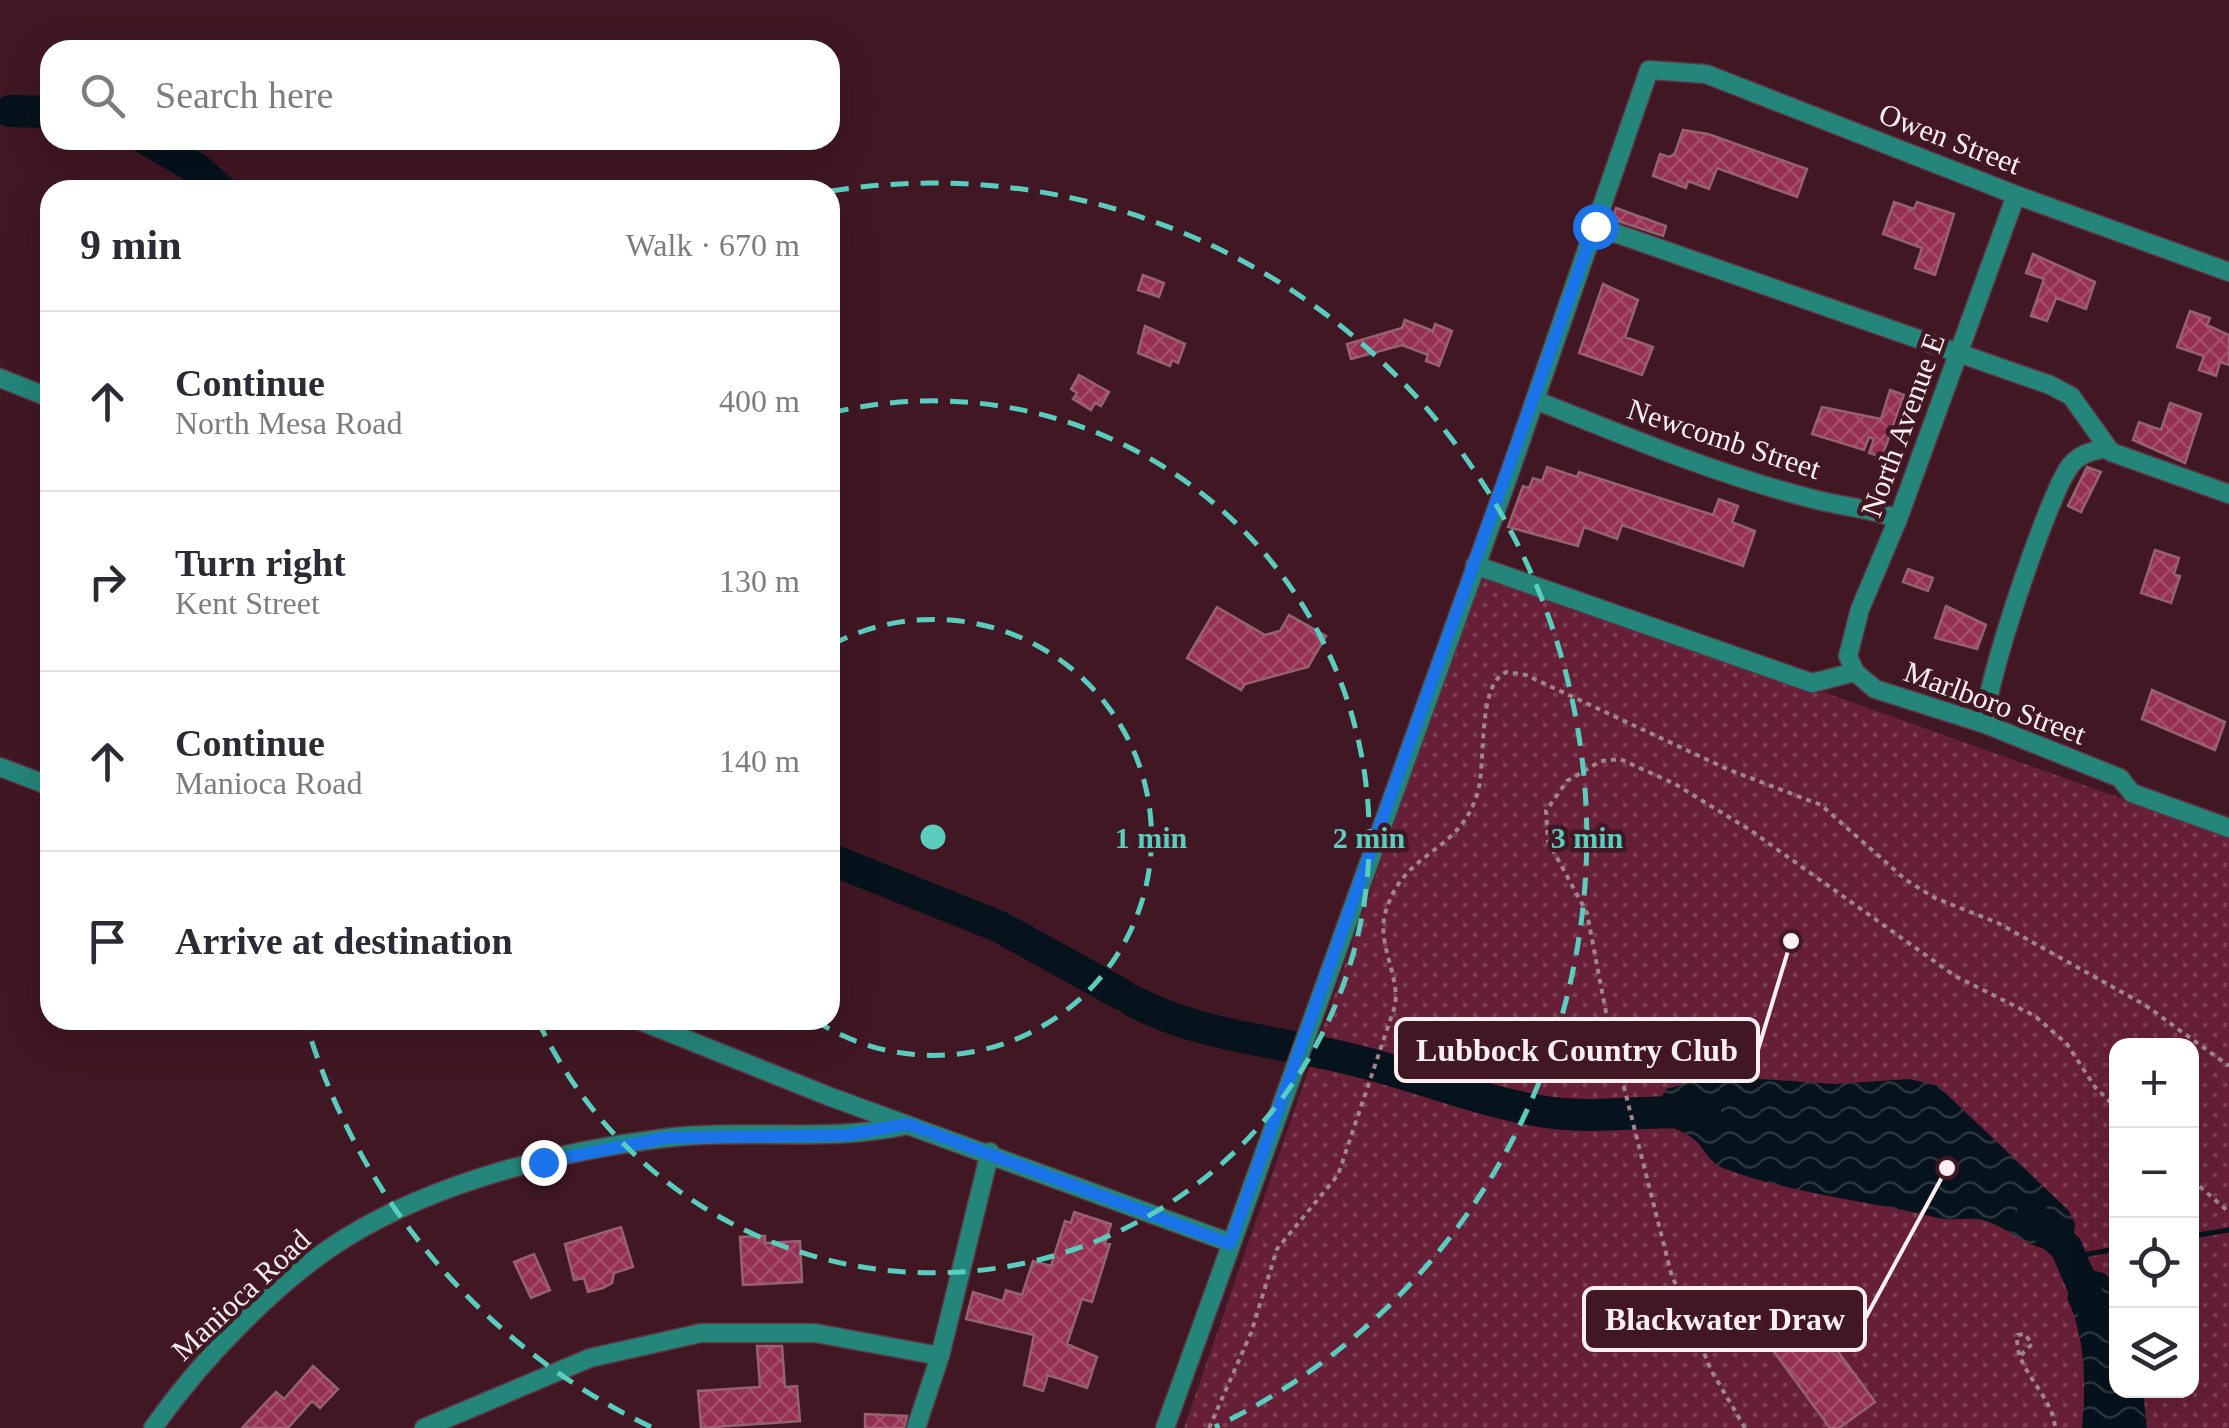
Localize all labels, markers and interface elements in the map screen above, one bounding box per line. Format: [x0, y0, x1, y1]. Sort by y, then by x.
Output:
search box [40, 40, 840, 150]
icon: search [75, 68, 130, 123]
text: Search here [155, 74, 333, 116]
street label: Owen Street [1875, 96, 2026, 181]
route start [1573, 204, 1619, 250]
text: 9 min [80, 222, 182, 268]
text: Walk · 670 m [626, 227, 800, 263]
street label: North Avenue E [1854, 329, 1951, 521]
text: Continue [175, 362, 325, 404]
icon: ahead [80, 374, 135, 429]
text: 400 m [719, 383, 800, 419]
street label: Newcomb Street [1624, 392, 1825, 485]
text: North Mesa Road [175, 405, 403, 441]
text: Turn right [175, 542, 346, 584]
icon: right [80, 554, 135, 609]
text: 130 m [719, 563, 800, 599]
text: Kent Street [175, 585, 320, 621]
street label: Marlboro Street [1900, 654, 2091, 751]
text: Continue [175, 722, 325, 764]
icon: ahead [80, 734, 135, 789]
text: 140 m [719, 743, 800, 779]
text: Manioca Road [175, 765, 363, 801]
centre of rings [915, 819, 951, 855]
text: 1 min [1115, 821, 1188, 854]
text: 2 min [1333, 821, 1406, 854]
text: 3 min [1551, 821, 1624, 854]
icon: arrive [80, 914, 135, 969]
text: Arrive at destination [175, 920, 513, 962]
callout: Lubbock Country Club [1396, 1019, 1758, 1081]
text: Lubbock Country Club [1416, 1032, 1738, 1068]
map controls [2109, 1038, 2199, 1398]
button: + [2109, 1038, 2199, 1128]
button: − [2109, 1128, 2199, 1218]
route end [521, 1140, 567, 1186]
button: locate [2109, 1218, 2199, 1308]
street label: Manioca Road [165, 1223, 316, 1367]
callout: Blackwater Draw [1584, 1288, 1865, 1350]
text: Blackwater Draw [1605, 1301, 1845, 1337]
button: layers [2109, 1308, 2199, 1398]

